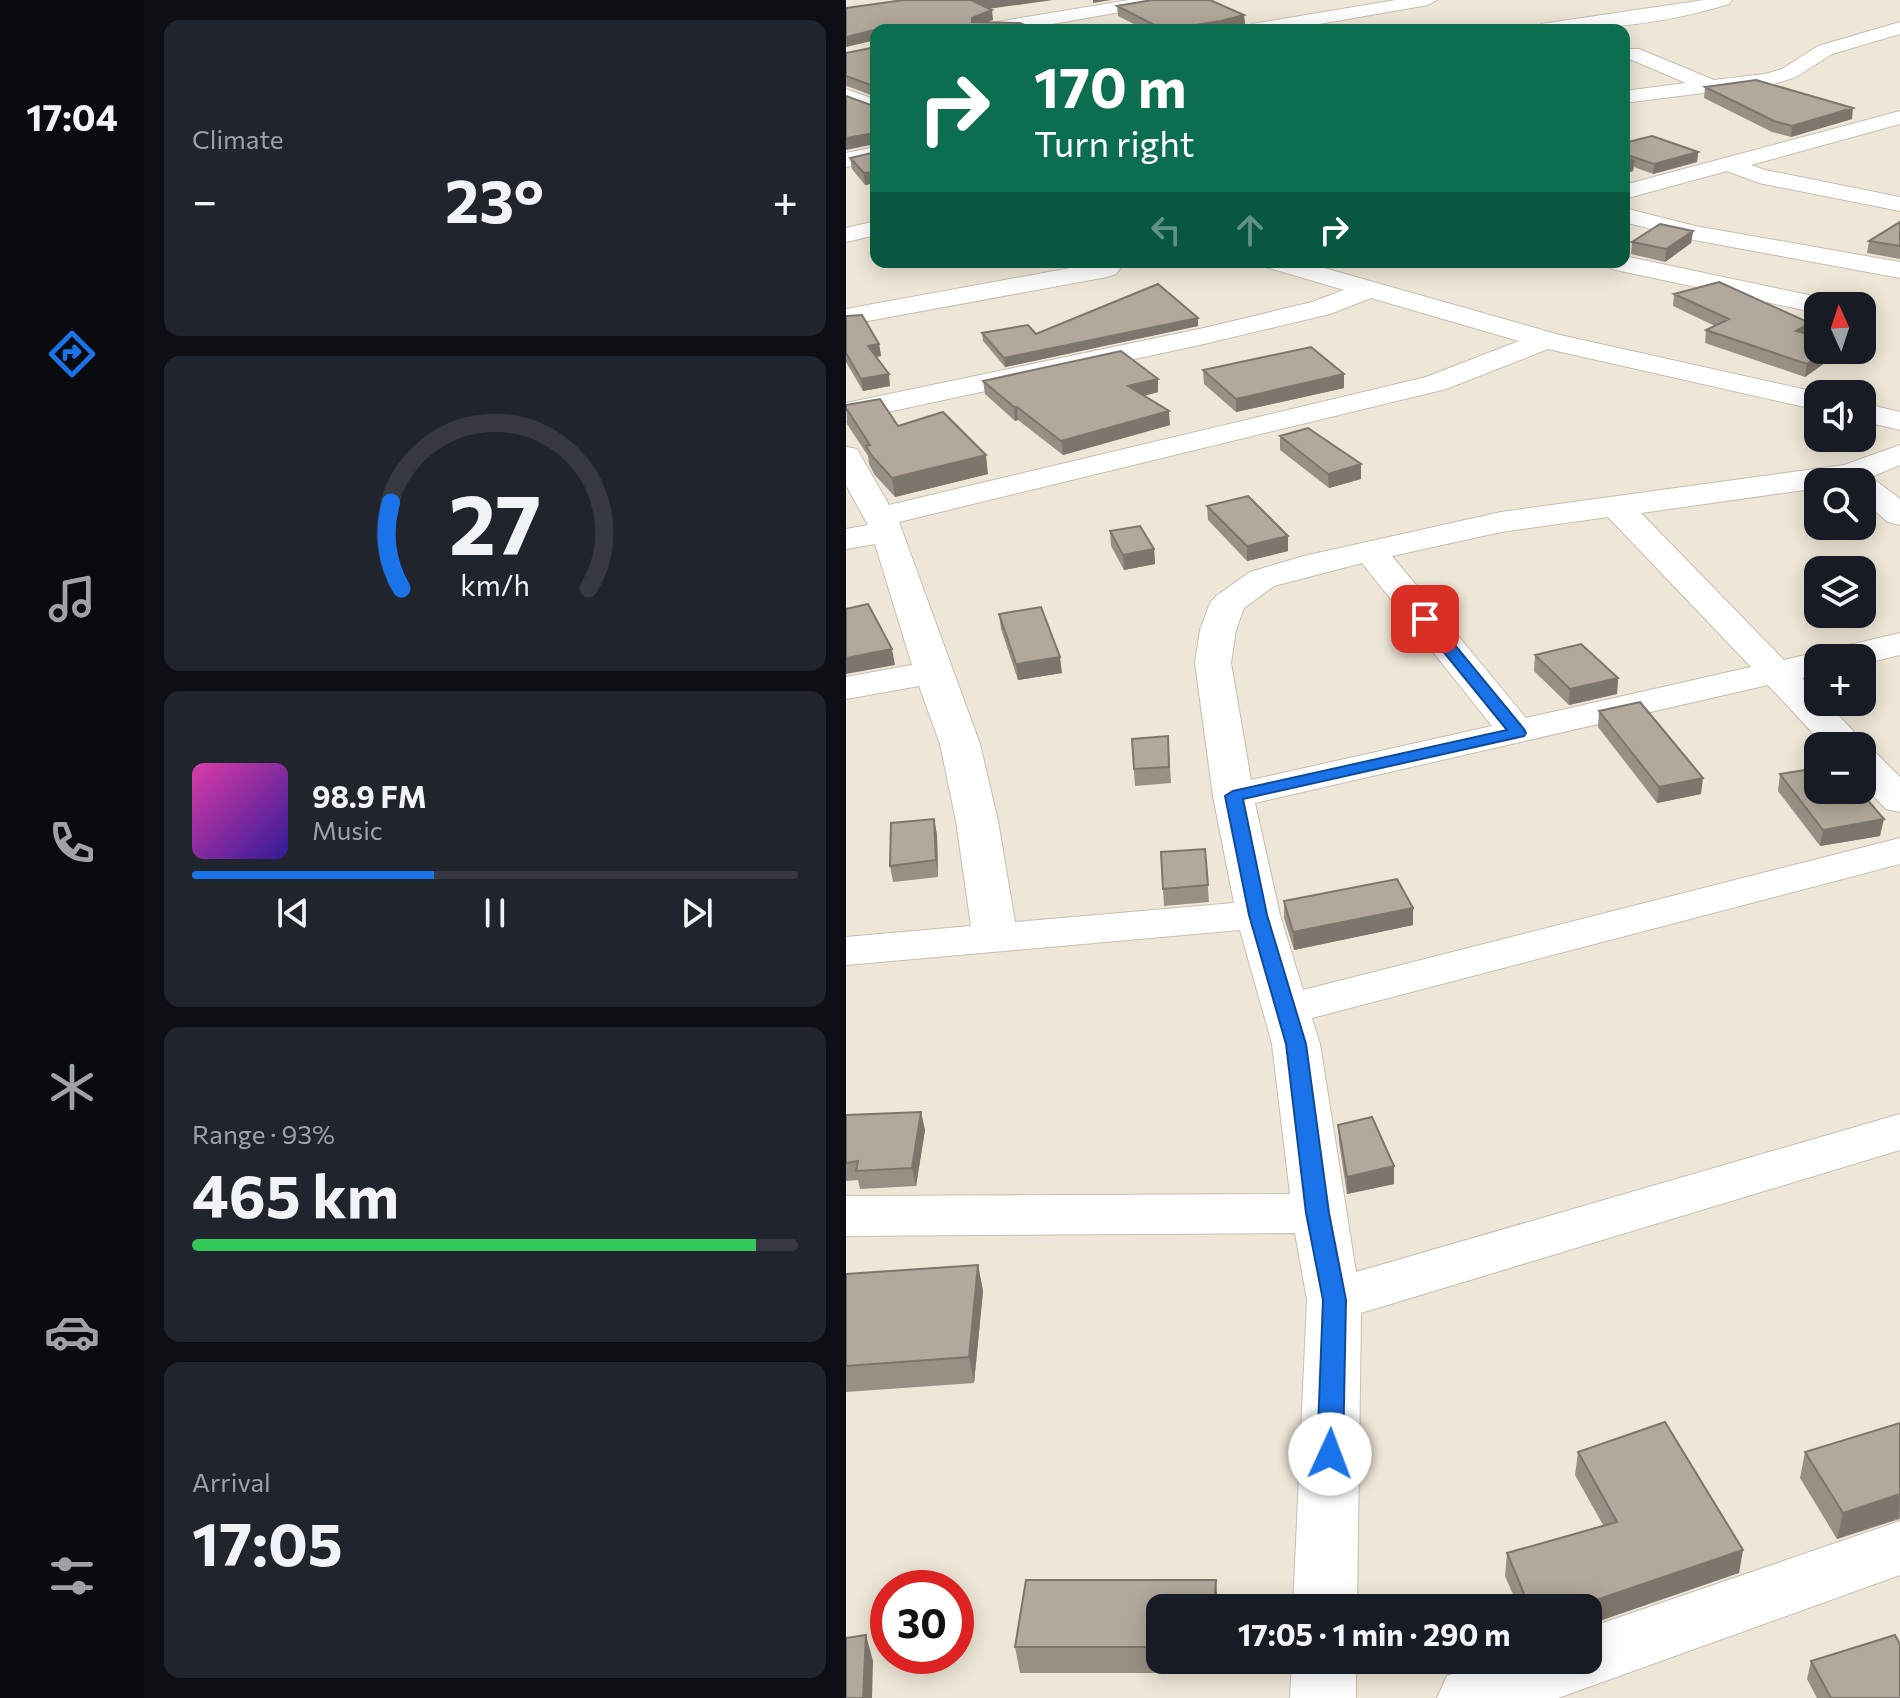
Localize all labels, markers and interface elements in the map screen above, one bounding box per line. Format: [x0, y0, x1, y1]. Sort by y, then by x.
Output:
text: 170 m [1034, 51, 1187, 120]
icon: right [902, 56, 1006, 160]
text: 17:04 [26, 94, 118, 138]
text: Turn right [1034, 120, 1195, 164]
text: Climate [192, 123, 284, 154]
text: 23° [445, 162, 544, 235]
text: − [192, 172, 217, 226]
text: + [772, 172, 798, 226]
icon: left [1144, 208, 1188, 252]
icon: ahead [1228, 208, 1272, 252]
icon: right [1312, 208, 1356, 252]
north arrow [1804, 292, 1876, 364]
map controls [1804, 292, 1876, 804]
icon: directions [44, 326, 100, 382]
button: sound [1804, 380, 1876, 452]
button: search [1804, 468, 1876, 540]
text: 27 [449, 470, 541, 572]
button: layers [1804, 556, 1876, 628]
text: km/h [460, 568, 530, 603]
icon: music [44, 571, 100, 627]
pin [1391, 585, 1459, 653]
icon: arrive [1403, 597, 1447, 641]
button: + [1804, 644, 1876, 716]
button: − [1804, 732, 1876, 804]
text: 98.9 FM [312, 777, 427, 814]
text: Music [312, 814, 383, 845]
icon: phone [44, 815, 100, 871]
icon: previous [271, 891, 315, 935]
icon: pause [473, 891, 517, 935]
icon: next [675, 891, 719, 935]
icon: climate [44, 1059, 100, 1115]
text: Range · 93% [192, 1118, 335, 1149]
text: 465 km [192, 1157, 399, 1230]
icon: car [44, 1304, 100, 1360]
position arrow [1288, 1412, 1372, 1496]
text: Arrival [192, 1466, 271, 1497]
text: 17:05 [192, 1505, 343, 1578]
icon: filters [44, 1548, 100, 1604]
speed limit sign: 30 [870, 1570, 974, 1674]
text: 17:05 · 1 min · 290 m [1238, 1615, 1510, 1652]

